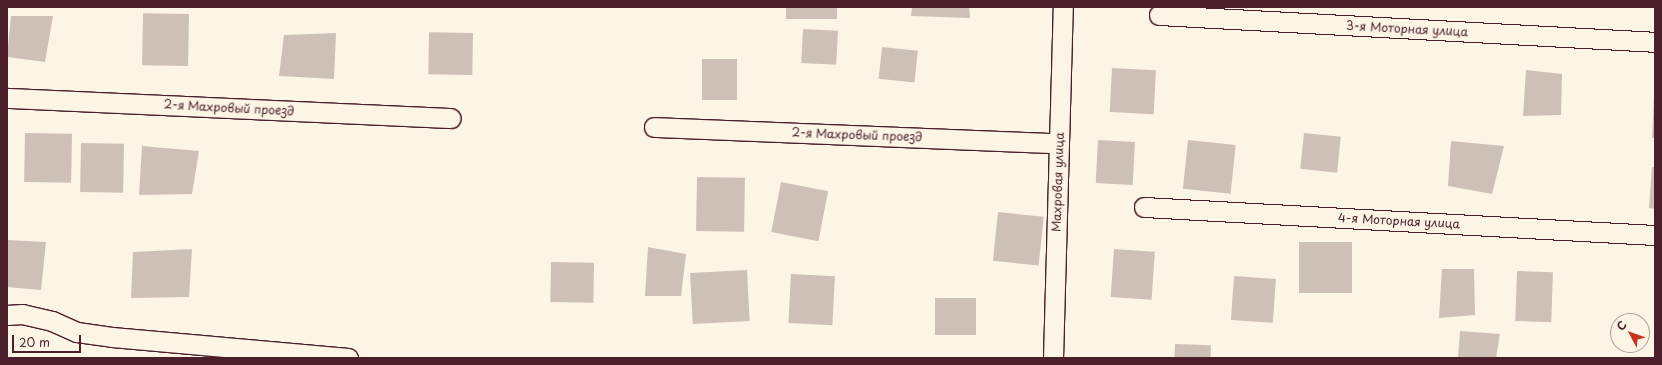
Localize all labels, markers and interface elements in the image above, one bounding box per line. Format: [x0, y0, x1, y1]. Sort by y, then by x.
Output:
street label: 3-я Моторная улица [1345, 19, 1469, 39]
street label: 2-я Махровый проезд [163, 97, 295, 119]
street label: 2-я Махровый проезд [791, 126, 923, 144]
street label: Махровая улица [1049, 132, 1067, 232]
street label: 4-я Моторная улица [1337, 211, 1461, 231]
north arrow [1610, 313, 1650, 353]
text: С [1612, 317, 1630, 334]
scale bar [14, 327, 83, 353]
text: 20 m [19, 333, 50, 351]

